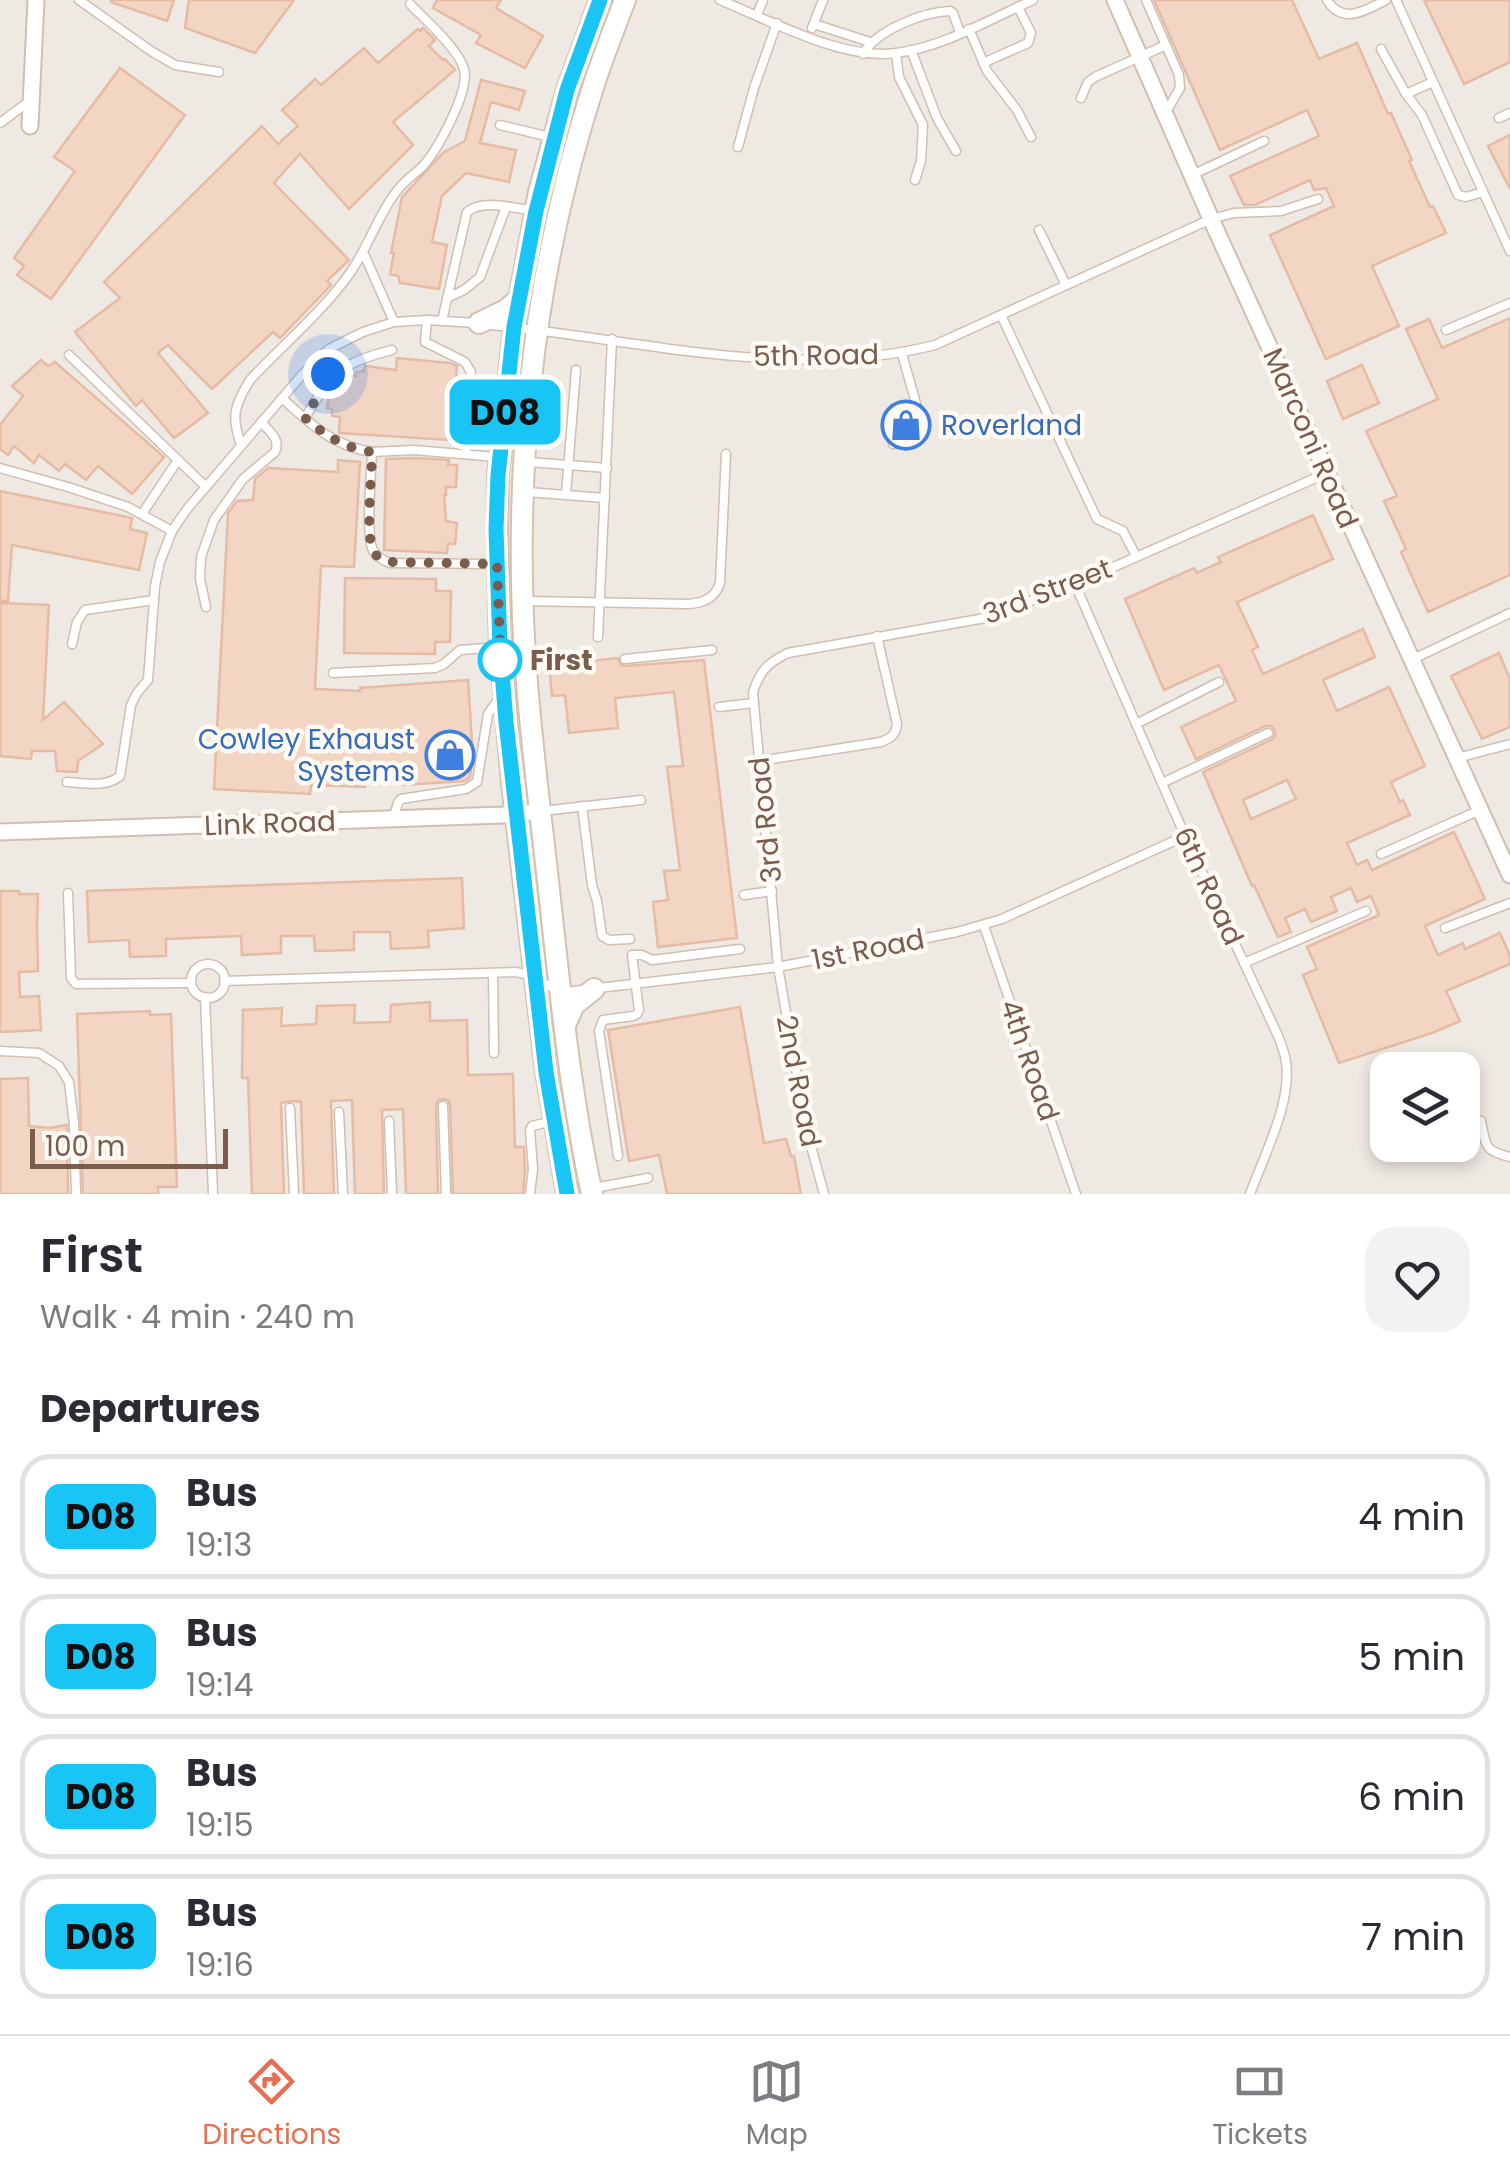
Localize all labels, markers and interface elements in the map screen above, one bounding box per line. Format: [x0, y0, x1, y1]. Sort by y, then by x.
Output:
street label: 5th Road [753, 335, 879, 376]
street label: Marconi Road [1253, 342, 1368, 535]
your location [303, 349, 353, 399]
line badge: D08 [448, 380, 562, 444]
text: D08 [470, 388, 540, 437]
shop icon: Roverland [880, 399, 932, 451]
place label: Roverland [941, 406, 1082, 445]
street label: 3rd Street [977, 549, 1117, 634]
marker: First [479, 639, 521, 681]
place label: First [530, 641, 593, 680]
place label: Cowley Exhaust Systems [198, 720, 415, 791]
shop icon: Cowley Exhaust Systems [424, 729, 476, 781]
street label: 3rd Road [740, 755, 791, 885]
street label: Link Road [204, 802, 336, 845]
street label: 6th Road [1164, 821, 1253, 952]
street label: 1st Road [808, 919, 928, 980]
street label: 4th Road [991, 994, 1068, 1126]
street label: 2nd Road [767, 1012, 830, 1150]
map controls [1370, 1052, 1480, 1162]
button: layers [1370, 1052, 1480, 1162]
scale bar [30, 1124, 228, 1168]
text: 100 m [45, 1127, 125, 1166]
text: First [40, 1222, 143, 1289]
button: heart [1365, 1227, 1470, 1332]
text: Walk · 4 min · 240 m [40, 1294, 355, 1339]
text: Departures [40, 1382, 261, 1435]
text: Bus [186, 1466, 258, 1519]
text: 4 min [1358, 1490, 1465, 1543]
text: D08 [65, 1492, 136, 1541]
text: 19:13 [186, 1522, 252, 1567]
text: Bus [186, 1606, 258, 1659]
text: 5 min [1358, 1630, 1465, 1683]
text: D08 [65, 1632, 136, 1681]
text: 19:14 [186, 1662, 254, 1707]
text: Bus [186, 1746, 258, 1799]
text: 6 min [1358, 1770, 1465, 1823]
text: D08 [65, 1772, 136, 1821]
text: 19:15 [186, 1802, 254, 1847]
text: Bus [186, 1886, 258, 1939]
text: 7 min [1361, 1910, 1465, 1963]
text: D08 [65, 1912, 136, 1961]
text: 19:16 [186, 1942, 254, 1987]
tab: Directions [202, 2054, 341, 2156]
tab: Map [746, 2054, 808, 2156]
tab: Tickets [1212, 2054, 1308, 2156]

